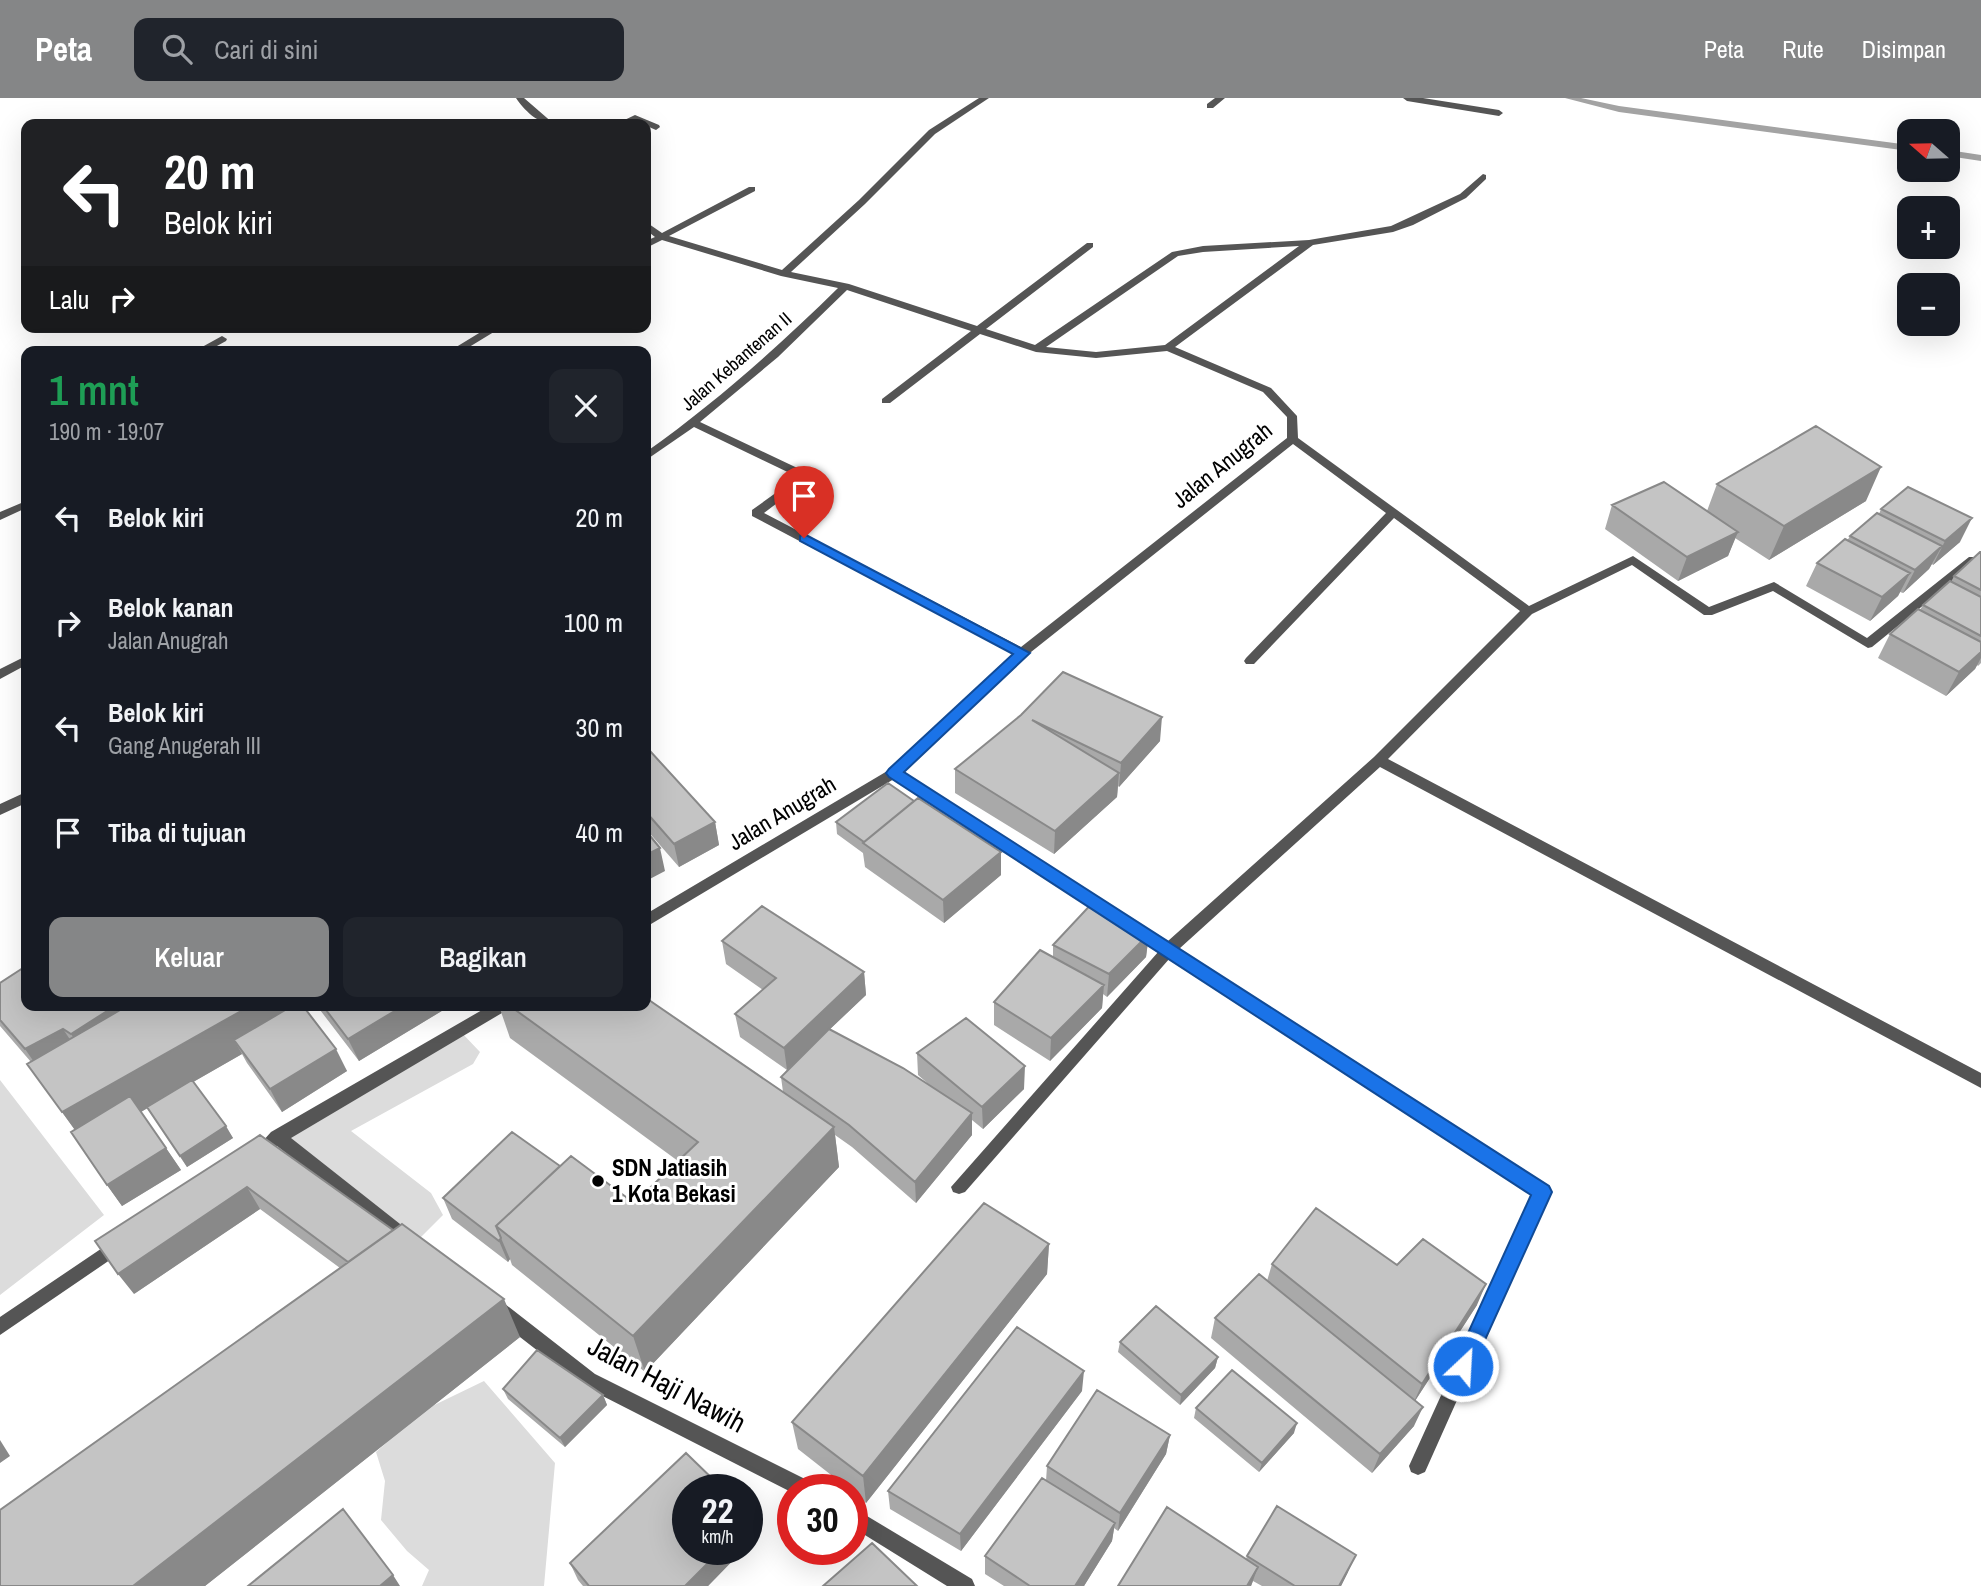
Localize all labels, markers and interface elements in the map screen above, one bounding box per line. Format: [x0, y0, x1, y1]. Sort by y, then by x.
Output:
search box [134, 18, 624, 81]
text: Peta [35, 27, 92, 71]
icon: search [158, 30, 196, 68]
text: Cari di sini [214, 32, 318, 67]
text: Peta [1704, 33, 1744, 65]
text: Rute [1782, 33, 1824, 65]
text: Disimpan [1862, 33, 1946, 65]
north arrow [1897, 119, 1960, 182]
map controls [1897, 119, 1960, 336]
text: 20 m [164, 138, 256, 204]
icon: left [49, 147, 140, 238]
button: + [1897, 196, 1960, 259]
text: Belok kiri [164, 201, 273, 244]
button: − [1897, 273, 1960, 336]
icon: right [103, 280, 141, 318]
text: Lalu [49, 282, 89, 317]
street label: Jalan Kebantenan II [675, 306, 797, 416]
text: 1 mnt [49, 362, 139, 418]
button: close [549, 369, 623, 443]
street label: Jalan Anugrah [1165, 415, 1278, 515]
text: 190 m · 19:07 [49, 416, 164, 447]
pin [774, 466, 834, 538]
icon: arrive [785, 477, 823, 515]
icon: left [49, 499, 87, 537]
text: Belok kiri [108, 500, 204, 535]
text: 20 m [576, 500, 623, 535]
text: Belok kanan [108, 590, 234, 625]
icon: right [49, 604, 87, 642]
text: 100 m [564, 605, 623, 640]
text: Jalan Anugrah [108, 625, 229, 656]
text: Belok kiri [108, 695, 204, 730]
icon: left [49, 709, 87, 747]
text: 30 m [576, 710, 623, 745]
text: Gang Anugerah III [108, 730, 261, 761]
street label: Jalan Anugrah [722, 768, 841, 857]
icon: arrive [49, 814, 87, 852]
text: Tiba di tujuan [108, 815, 246, 850]
text: 40 m [576, 815, 623, 850]
button: Keluar [49, 917, 329, 997]
button: Bagikan [343, 917, 623, 997]
place label: SDN Jatiasih 1 Kota Bekasi [612, 1152, 736, 1209]
marker: SDN Jatiasih 1 Kota Bekasi [590, 1173, 606, 1189]
street label: Jalan Haji Nawih [581, 1326, 753, 1442]
position arrow [1426, 1329, 1500, 1403]
speed limit sign: 30 [777, 1474, 868, 1565]
text: 22 [702, 1487, 733, 1534]
text: km/h [702, 1524, 734, 1549]

